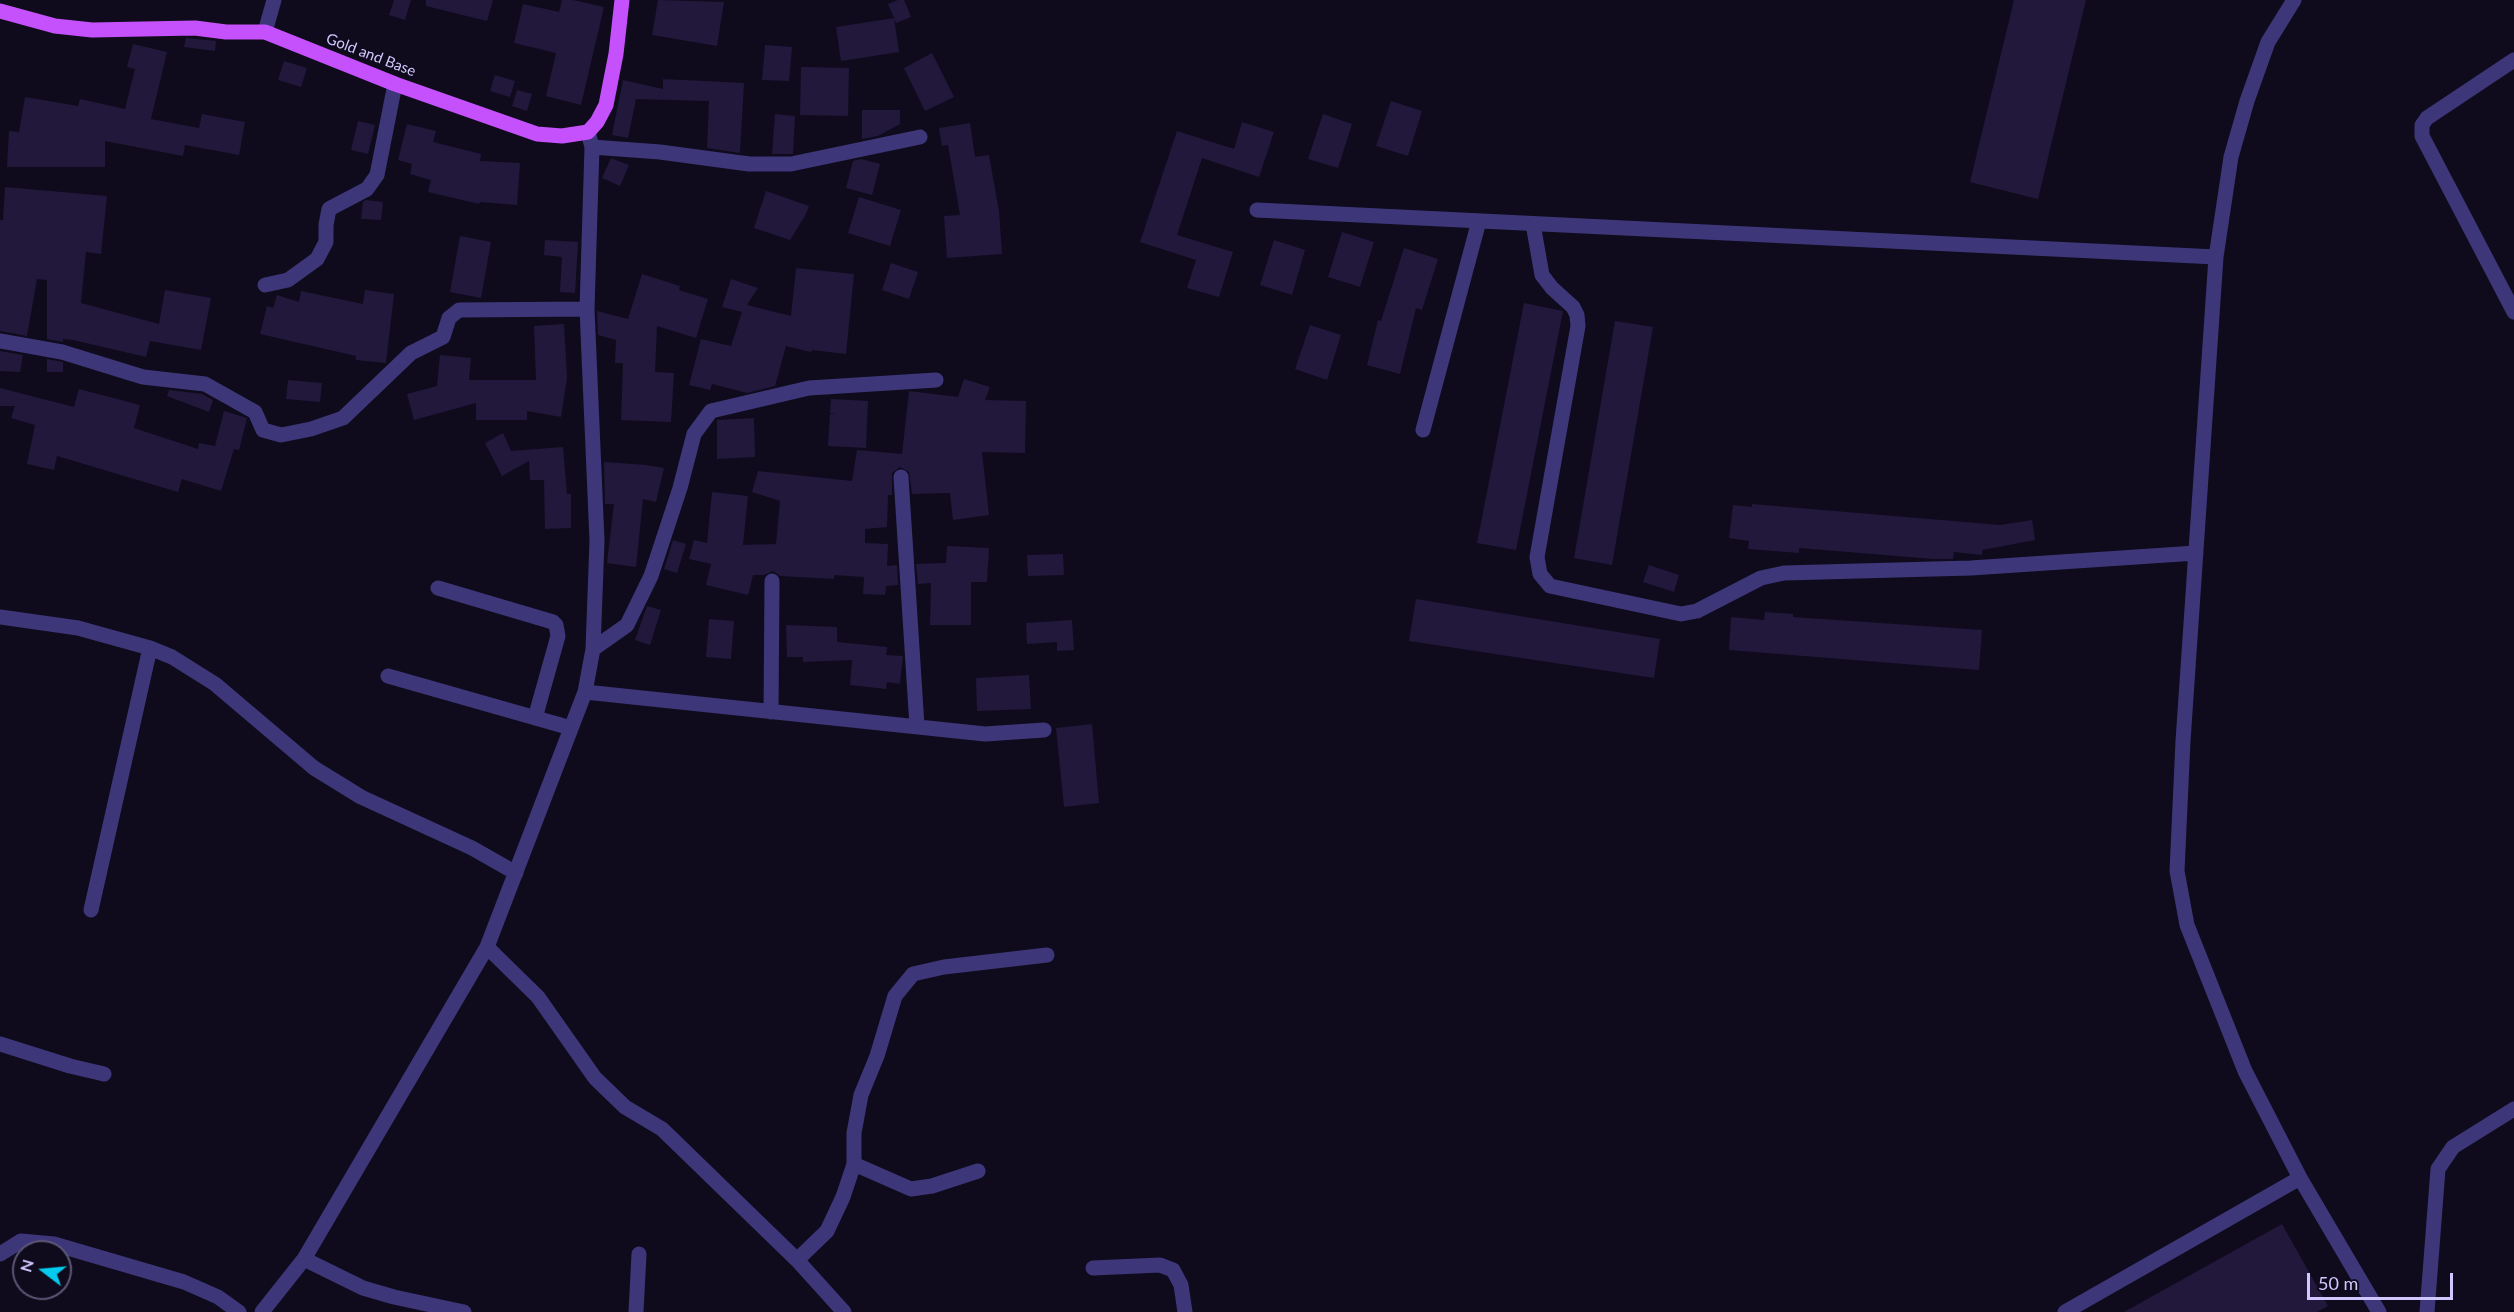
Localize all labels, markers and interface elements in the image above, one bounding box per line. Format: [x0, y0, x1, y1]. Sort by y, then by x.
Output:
street label: Gold and Base [324, 30, 418, 80]
north arrow [12, 1240, 72, 1300]
text: N [15, 1257, 37, 1274]
scale bar [2310, 1261, 2456, 1299]
text: 50 m [2318, 1272, 2358, 1294]

